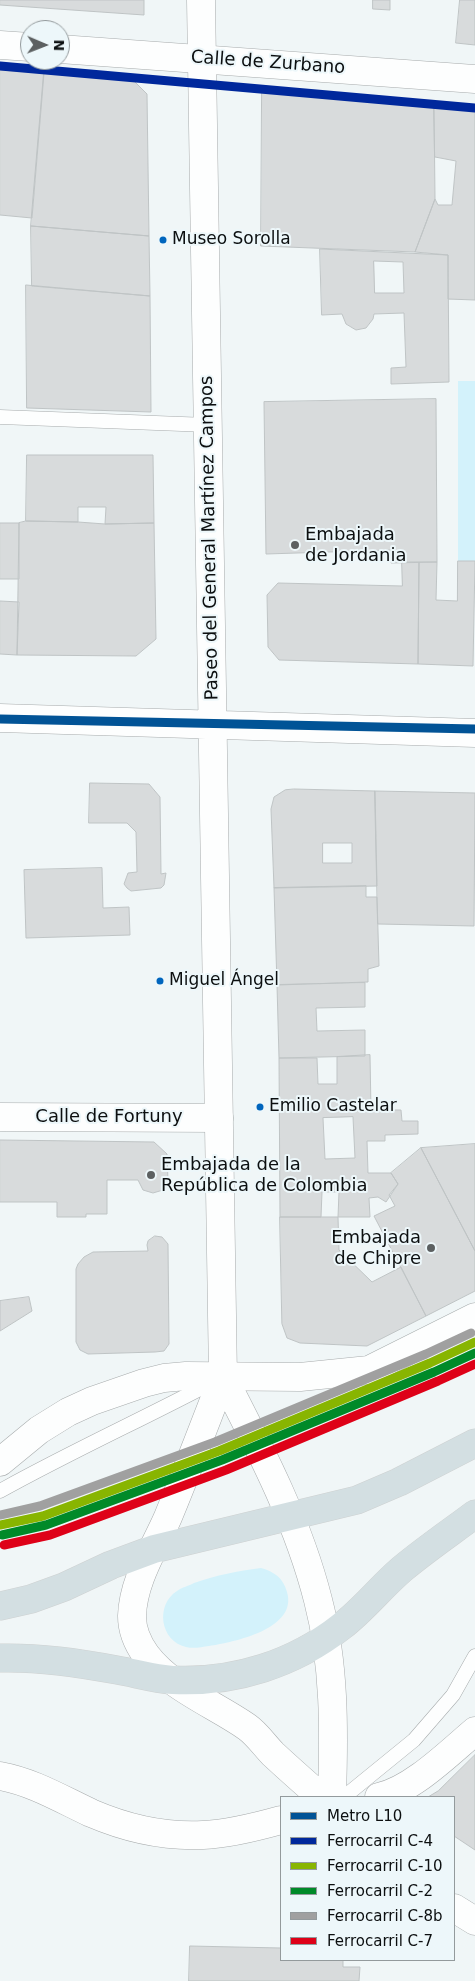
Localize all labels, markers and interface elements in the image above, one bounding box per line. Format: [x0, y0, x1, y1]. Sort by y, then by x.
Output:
north arrow [20, 20, 70, 70]
text: N [51, 39, 67, 51]
street label: Calle de Zurbano [190, 47, 346, 79]
place label: Museo Sorolla [172, 230, 291, 250]
marker: Museo Sorolla [158, 235, 168, 245]
street label: Paseo del General Martínez Campos [196, 375, 224, 701]
place label: Embajada de Jordania [305, 524, 407, 566]
marker: Embajada de Jordania [289, 539, 301, 551]
place label: Miguel Ángel [169, 971, 279, 991]
marker: Miguel Ángel [155, 976, 165, 986]
place label: Emilio Castelar [269, 1097, 397, 1117]
marker: Emilio Castelar [255, 1102, 265, 1112]
street label: Calle de Fortuny [35, 1106, 183, 1128]
place label: Embajada de la República de Colombia [161, 1154, 367, 1196]
marker: Embajada de la República de Colombia [145, 1169, 157, 1181]
place label: Embajada de Chipre [331, 1227, 421, 1270]
marker: Embajada de Chipre [425, 1242, 437, 1254]
legend [280, 1796, 455, 1961]
text: Metro L10 [327, 1807, 402, 1825]
text: Ferrocarril C-4 [327, 1832, 433, 1850]
text: Ferrocarril C-10 [327, 1857, 443, 1875]
text: Ferrocarril C-2 [327, 1882, 433, 1900]
text: Ferrocarril C-8b [327, 1907, 443, 1925]
text: Ferrocarril C-7 [327, 1932, 433, 1950]

